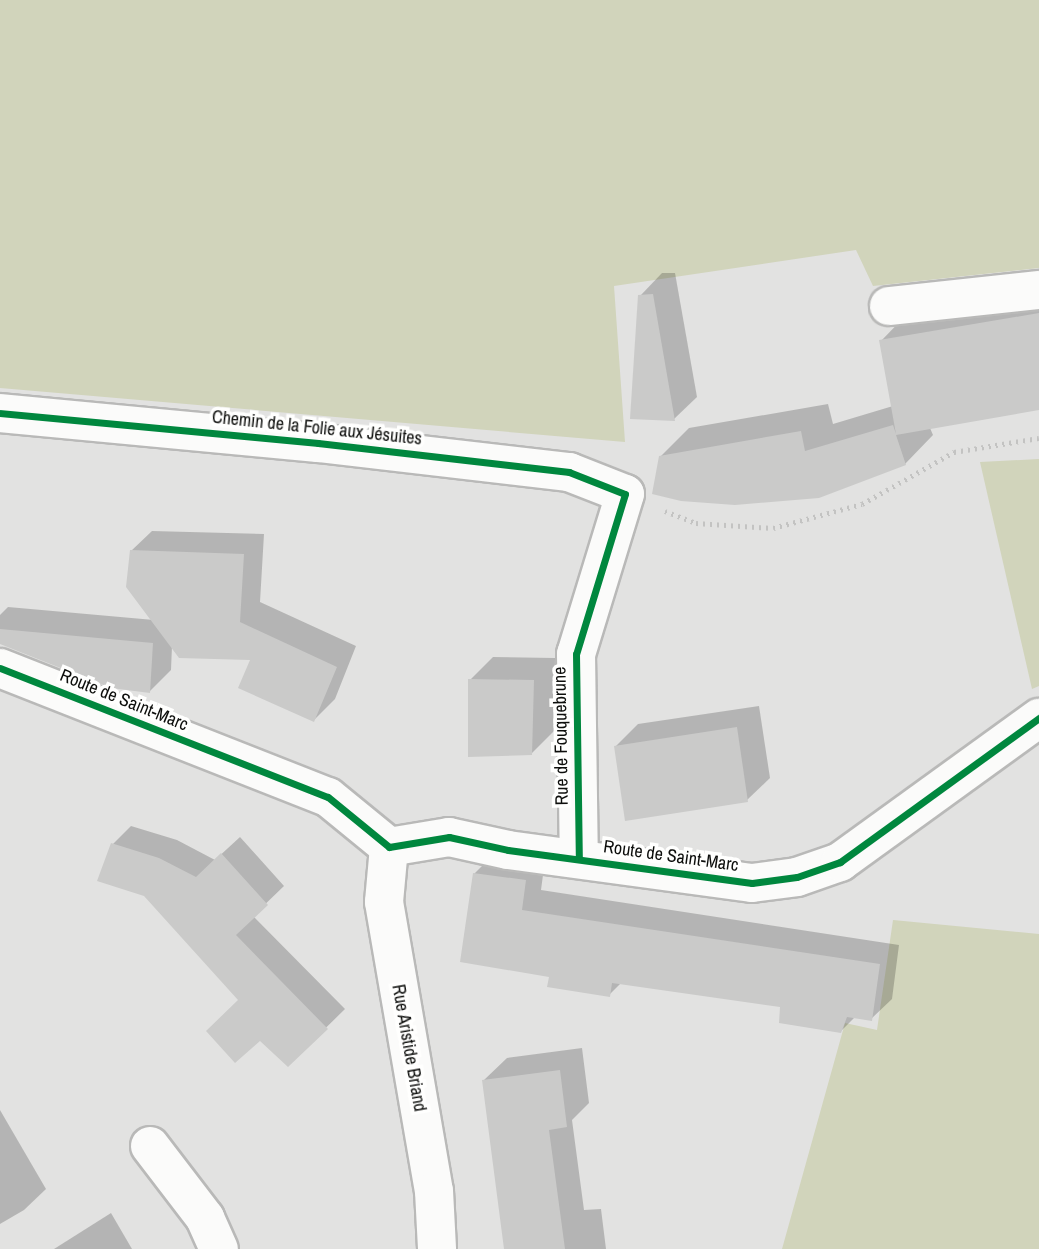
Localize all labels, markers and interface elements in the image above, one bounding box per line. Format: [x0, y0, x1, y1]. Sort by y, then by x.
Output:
street label: Chemin de la Folie aux Jésuites [211, 406, 423, 450]
street label: Route de Saint-Marc [57, 664, 191, 736]
street label: Rue de Fouquebrune [549, 666, 573, 806]
street label: Route de Saint-Marc [602, 836, 740, 876]
street label: Rue Aristide Briand [387, 982, 431, 1114]

